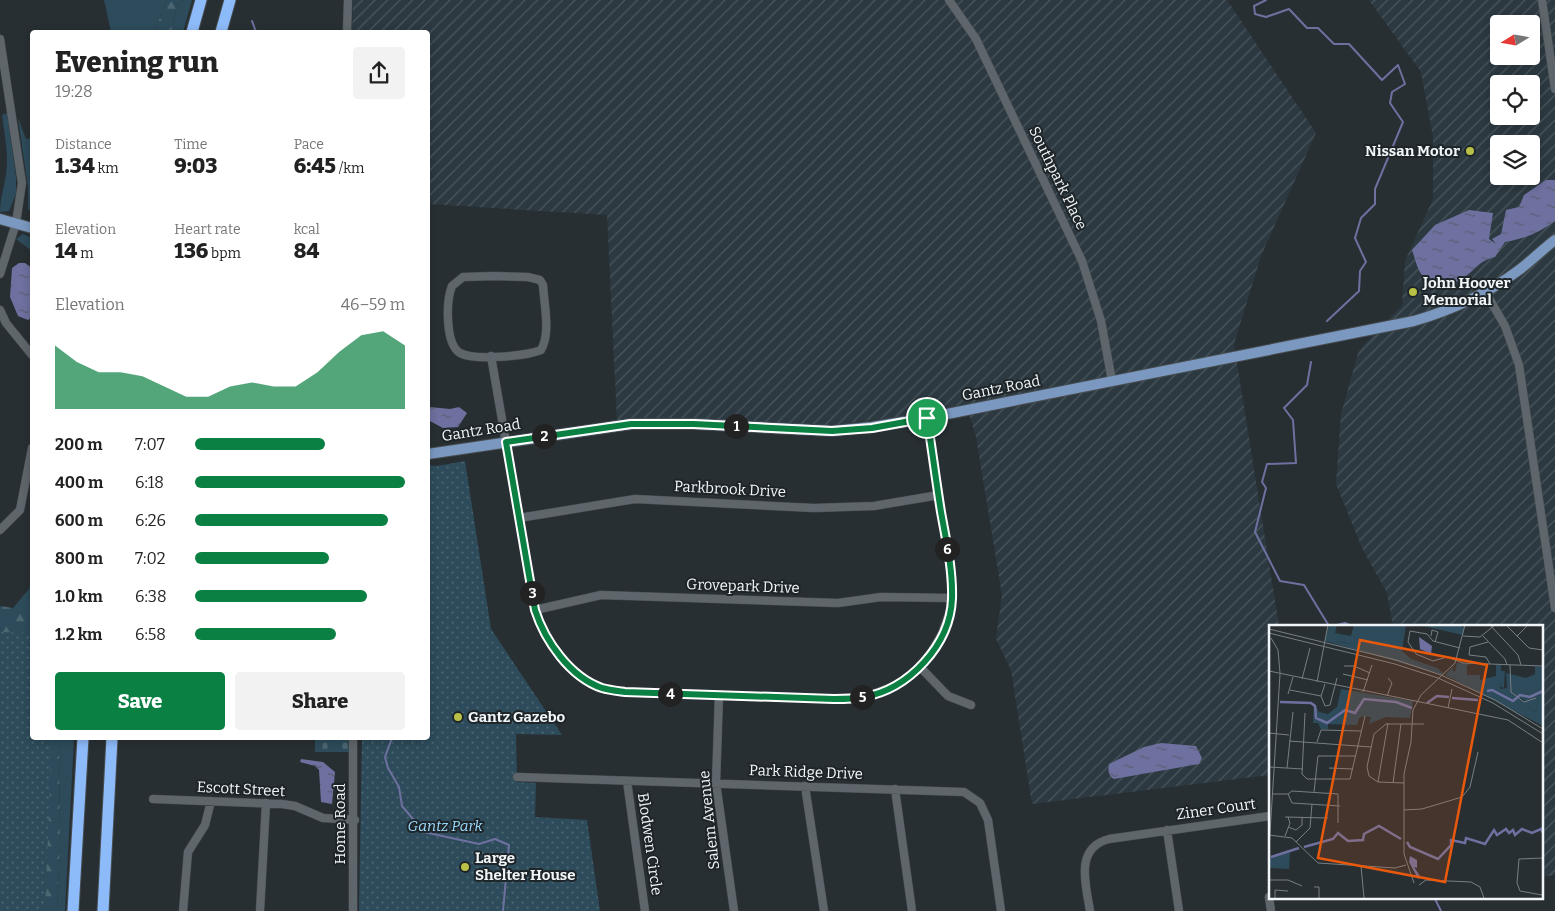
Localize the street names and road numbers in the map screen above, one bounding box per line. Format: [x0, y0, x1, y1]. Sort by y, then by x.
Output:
street label: Southpark Place [1025, 123, 1091, 233]
street label: Gantz Road [960, 372, 1042, 404]
street label: Gantz Road [440, 415, 522, 445]
street label: Parkbrook Drive [674, 477, 786, 501]
street label: Grovepark Drive [686, 575, 800, 597]
street label: Park Ridge Drive [749, 761, 863, 783]
street label: Salem Avenue [695, 770, 723, 870]
street label: Escott Street [196, 778, 286, 800]
street label: Home Road [331, 783, 349, 865]
street label: Blodwen Circle [634, 792, 666, 896]
street label: Ziner Court [1175, 794, 1258, 823]

